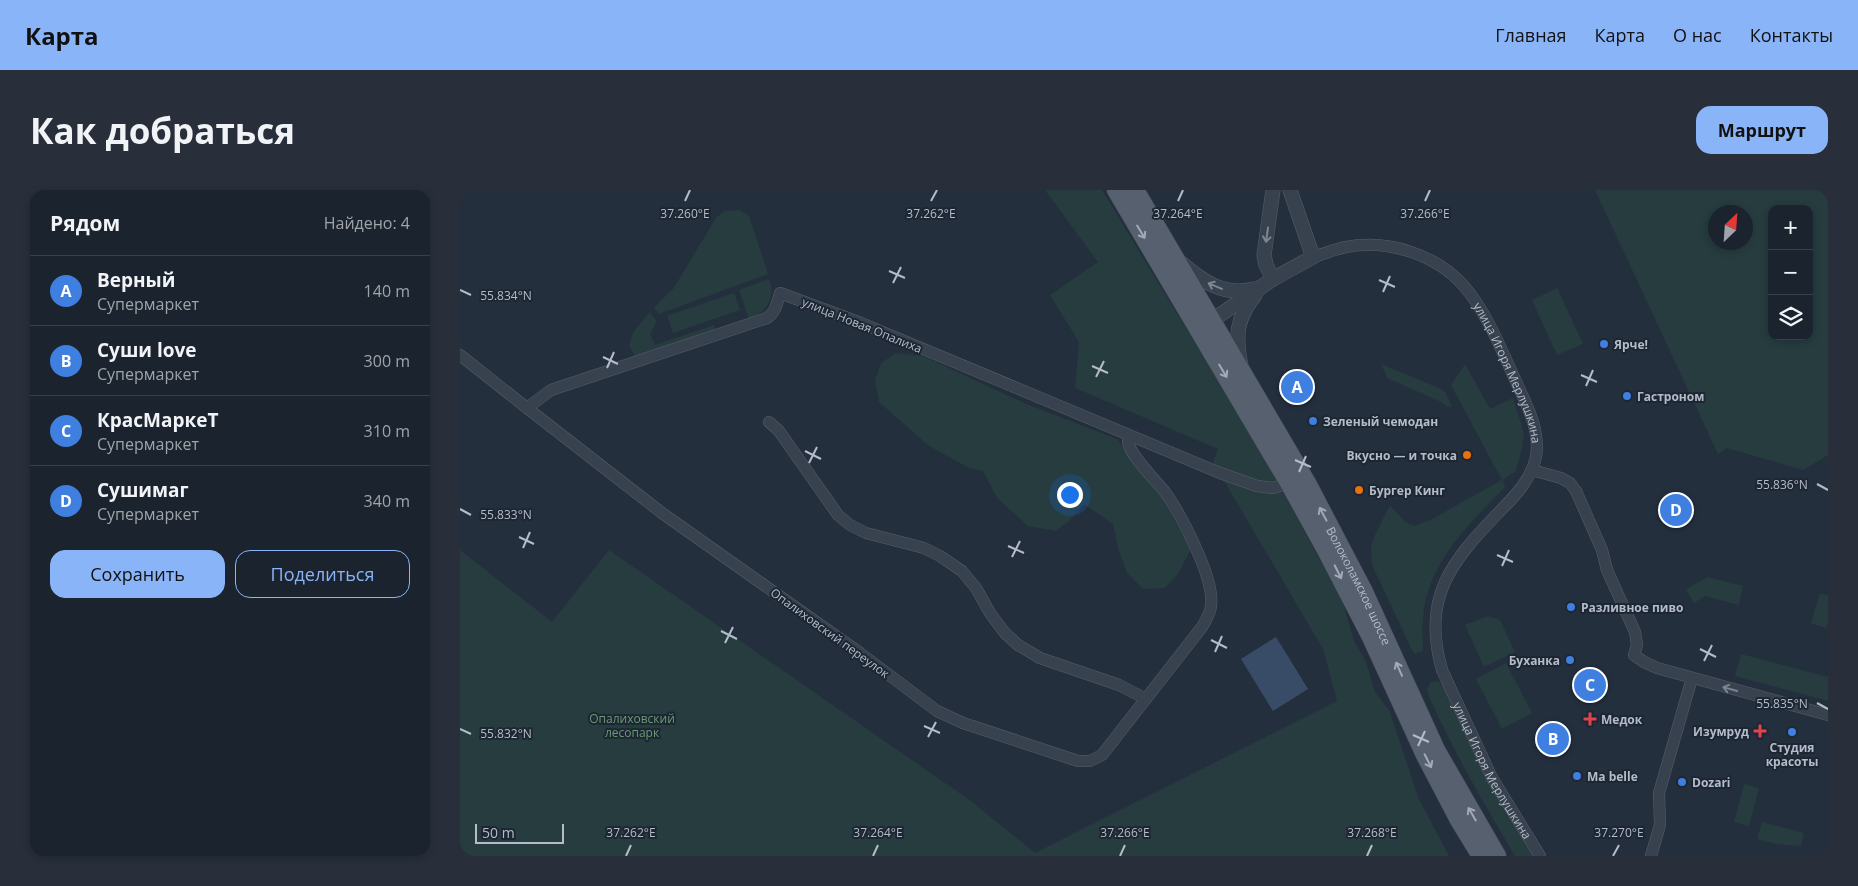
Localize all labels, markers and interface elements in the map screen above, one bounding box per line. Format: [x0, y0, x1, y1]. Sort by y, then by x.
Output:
text: Карта [25, 19, 99, 52]
text: Главная [1495, 23, 1567, 47]
text: Карта [1595, 23, 1645, 47]
text: О нас [1673, 23, 1722, 47]
text: Контакты [1750, 23, 1833, 47]
button: Маршрут [1696, 106, 1828, 154]
text: Как добраться [30, 107, 295, 154]
text: 37.260°E [660, 205, 710, 222]
text: 37.262°E [906, 205, 956, 222]
text: 37.264°E [1153, 205, 1203, 222]
text: 37.266°E [1400, 205, 1450, 222]
north arrow [1708, 205, 1753, 250]
map controls [1768, 205, 1813, 340]
button: + [1768, 205, 1813, 250]
text: Рядом [50, 209, 120, 237]
text: Найдено: 4 [324, 212, 410, 234]
one-way arrow [1136, 224, 1146, 239]
one-way arrow [1262, 227, 1272, 243]
button: − [1768, 250, 1813, 295]
text: Верный [97, 267, 175, 293]
text: A [60, 280, 72, 302]
text: 140 m [364, 280, 410, 302]
one-way arrow [1208, 281, 1223, 291]
text: 55.834°N [480, 287, 532, 304]
text: Супермаркет [97, 293, 199, 315]
street label: улица Новая Опалиха [799, 293, 925, 357]
button: layers [1768, 295, 1813, 340]
street label: улица Игоря Мерлушкина [1470, 299, 1545, 444]
place label: Ярче! [1613, 336, 1648, 353]
text: Суши love [97, 337, 197, 363]
marker: Ярче! [1598, 338, 1610, 350]
text: B [61, 350, 71, 372]
text: 300 m [364, 350, 410, 372]
text: Супермаркет [97, 363, 199, 385]
one-way arrow [1218, 364, 1228, 378]
pin: A [1281, 368, 1313, 406]
place label: Гастроном [1637, 388, 1704, 405]
marker: Гастроном [1621, 390, 1633, 402]
text: КрасМаркеТ [97, 407, 218, 433]
place label: Зеленый чемодан [1323, 413, 1438, 430]
marker: Зеленый чемодан [1307, 415, 1319, 427]
text: C [61, 420, 71, 442]
text: 310 m [364, 420, 410, 442]
text: Супермаркет [97, 433, 199, 455]
place label: Вкусно — и точка [1347, 447, 1457, 464]
marker: Вкусно — и точка [1461, 449, 1473, 461]
text: 55.836°N [1756, 476, 1808, 493]
text: Сушимаг [97, 477, 189, 503]
your location [1057, 482, 1083, 508]
place label: Бургер Кинг [1369, 482, 1445, 499]
marker: Бургер Кинг [1353, 484, 1365, 496]
text: D [60, 490, 72, 512]
text: 340 m [364, 490, 410, 512]
pin: D [1660, 491, 1692, 529]
text: Супермаркет [97, 503, 199, 525]
text: 55.833°N [480, 506, 532, 523]
one-way arrow [1318, 507, 1327, 522]
street label: Волоколамское шоссе [1323, 524, 1396, 648]
button: Сохранить [50, 550, 225, 598]
button: Поделиться [235, 550, 410, 598]
one-way arrow [1334, 564, 1343, 579]
street label: Опалиховский переулок [767, 584, 894, 682]
place label: Разливное пиво [1581, 599, 1683, 616]
marker: Разливное пиво [1565, 601, 1577, 613]
place label: Буханка [1509, 652, 1560, 669]
marker: Буханка [1564, 654, 1576, 666]
one-way arrow [1394, 662, 1403, 677]
pin: C [1574, 666, 1606, 704]
one-way arrow [1723, 683, 1739, 693]
text: 55.835°N [1756, 695, 1808, 712]
street label: улица Игоря Мерлушкина [1449, 699, 1536, 842]
park label: Опалиховский лесопарк [589, 710, 675, 741]
place label: Медок [1601, 711, 1643, 728]
marker: Медок [1583, 712, 1597, 726]
pin: B [1537, 720, 1569, 758]
place label: Изумруд [1693, 723, 1749, 740]
marker: Изумруд [1753, 724, 1767, 738]
text: 55.832°N [480, 725, 532, 742]
marker: Студия красоты [1786, 726, 1798, 738]
place label: Студия красоты [1766, 739, 1818, 770]
one-way arrow [1423, 753, 1433, 768]
place label: Ma belle [1587, 768, 1638, 785]
marker: Ma belle [1571, 770, 1583, 782]
place label: Dozari [1692, 774, 1731, 791]
marker: Dozari [1676, 776, 1688, 788]
one-way arrow [1466, 808, 1476, 822]
scale bar [475, 821, 564, 844]
text: 50 m [482, 823, 515, 842]
text: 37.262°E [606, 824, 656, 841]
text: 37.264°E [853, 824, 903, 841]
text: 37.266°E [1100, 824, 1150, 841]
text: 37.268°E [1347, 824, 1397, 841]
text: 37.270°E [1594, 824, 1644, 841]

